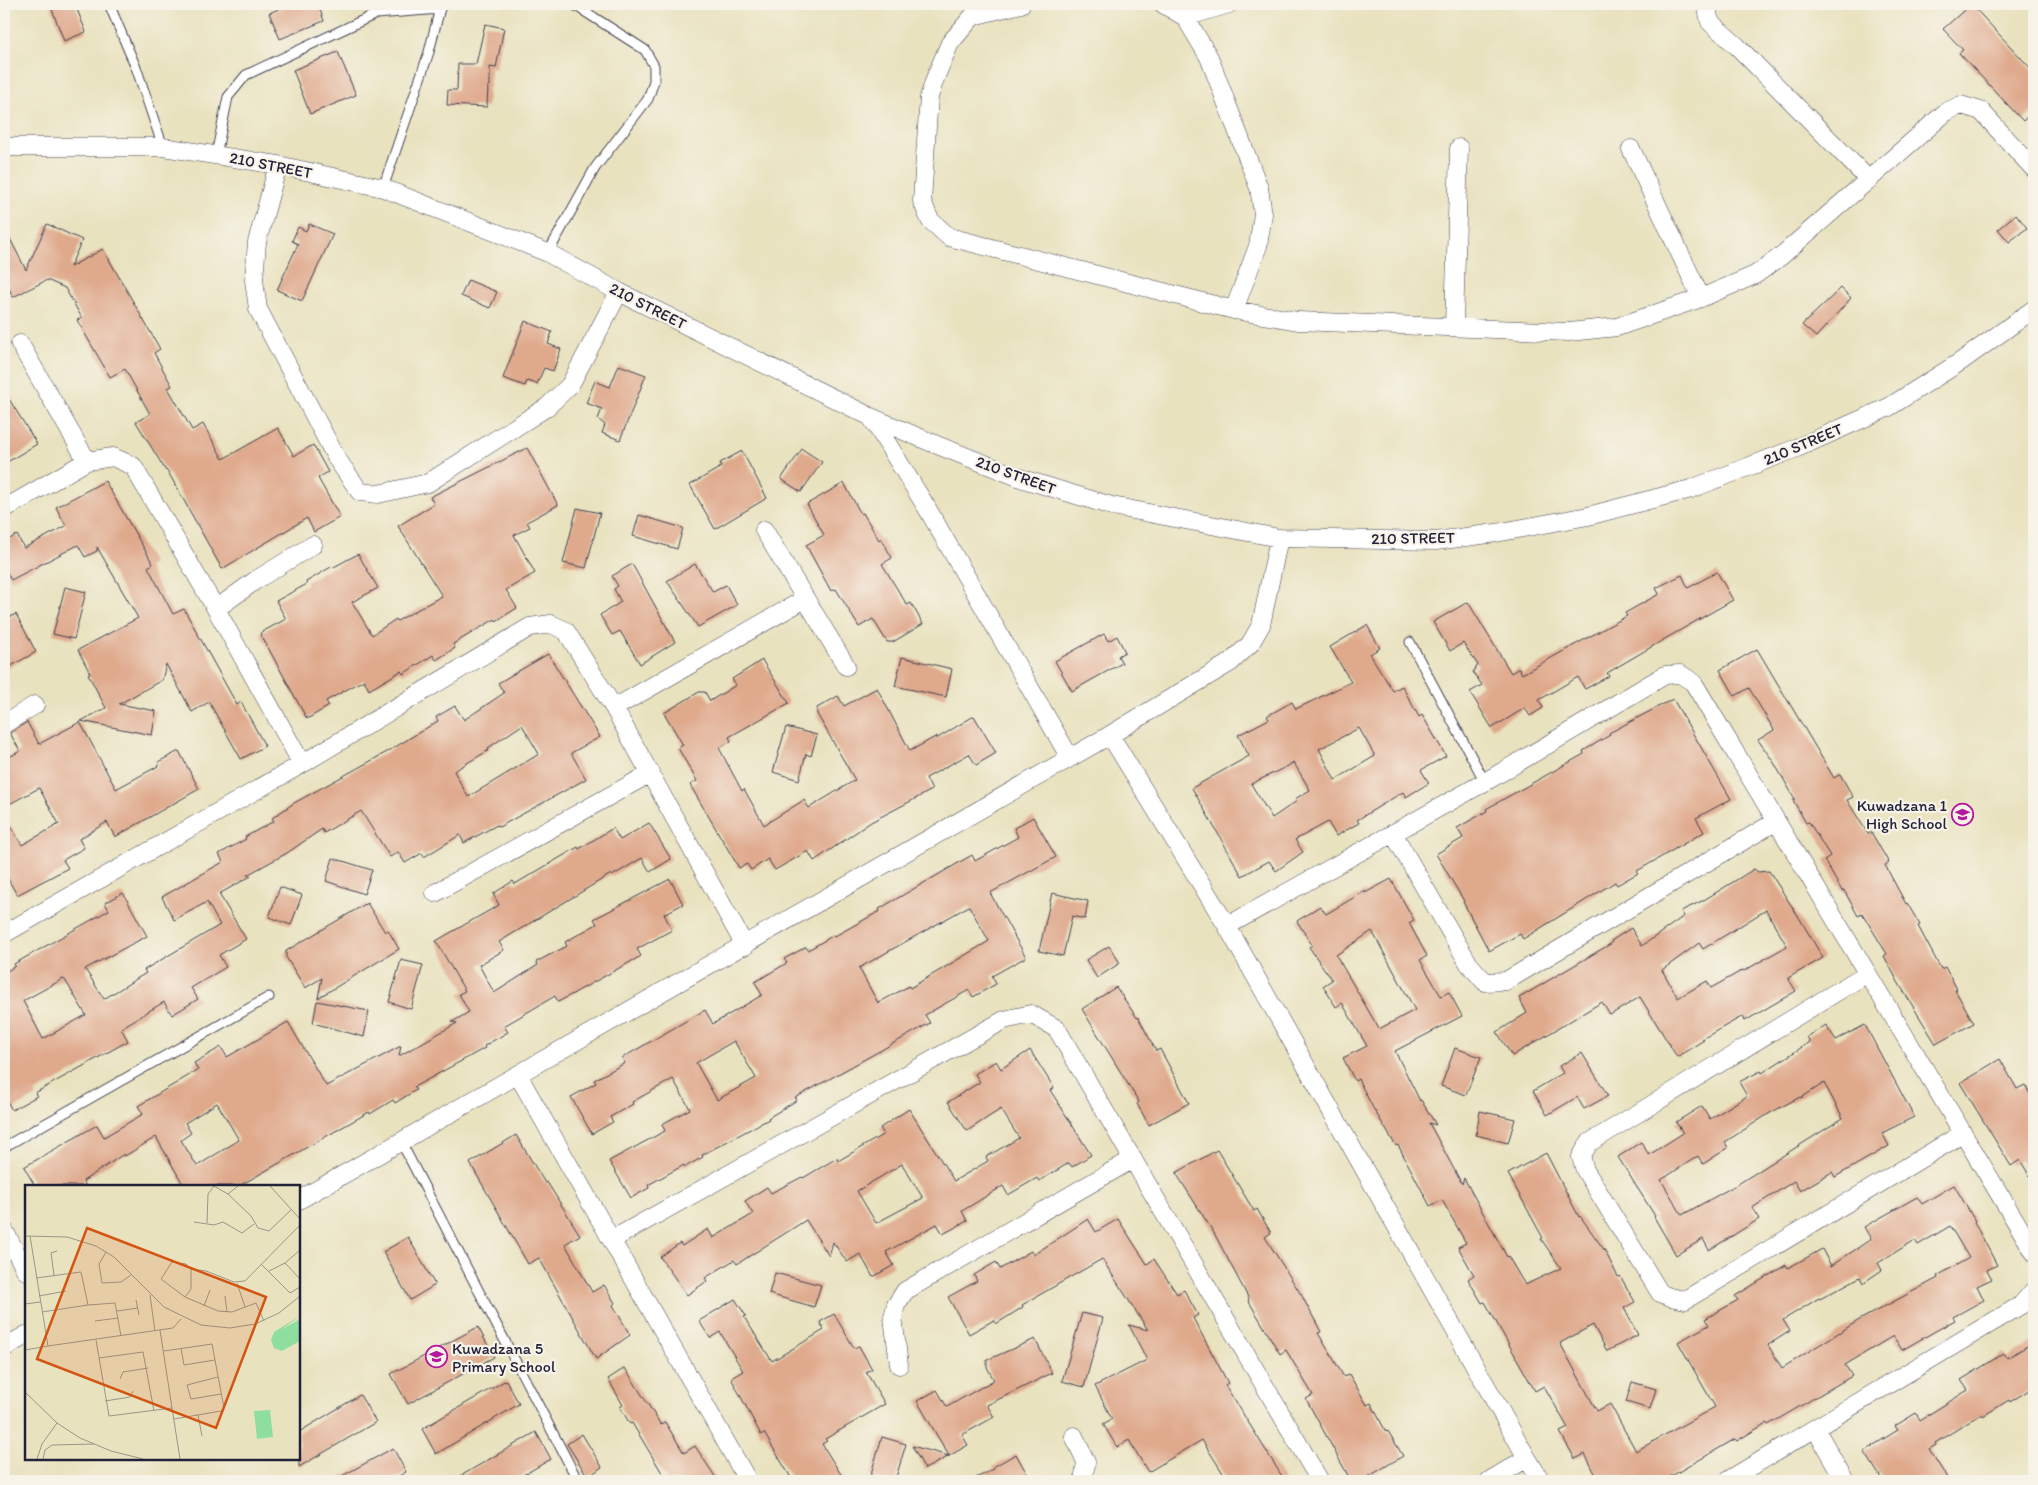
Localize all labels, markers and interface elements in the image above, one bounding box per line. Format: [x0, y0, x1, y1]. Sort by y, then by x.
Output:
street label: 210 STREET [228, 148, 314, 182]
street label: 210 STREET [606, 278, 690, 334]
street label: 210 STREET [1761, 419, 1845, 469]
street label: 210 STREET [973, 452, 1059, 498]
street label: 210 STREET [1371, 528, 1455, 548]
place label: Kuwadzana 1 High School [1857, 796, 1948, 833]
school or university icon: Kuwadzana 1 High School [1951, 802, 1975, 826]
inset map [25, 1185, 300, 1460]
place label: Kuwadzana 5 Primary School [452, 1339, 556, 1376]
school or university icon: Kuwadzana 5 Primary School [424, 1345, 448, 1369]

